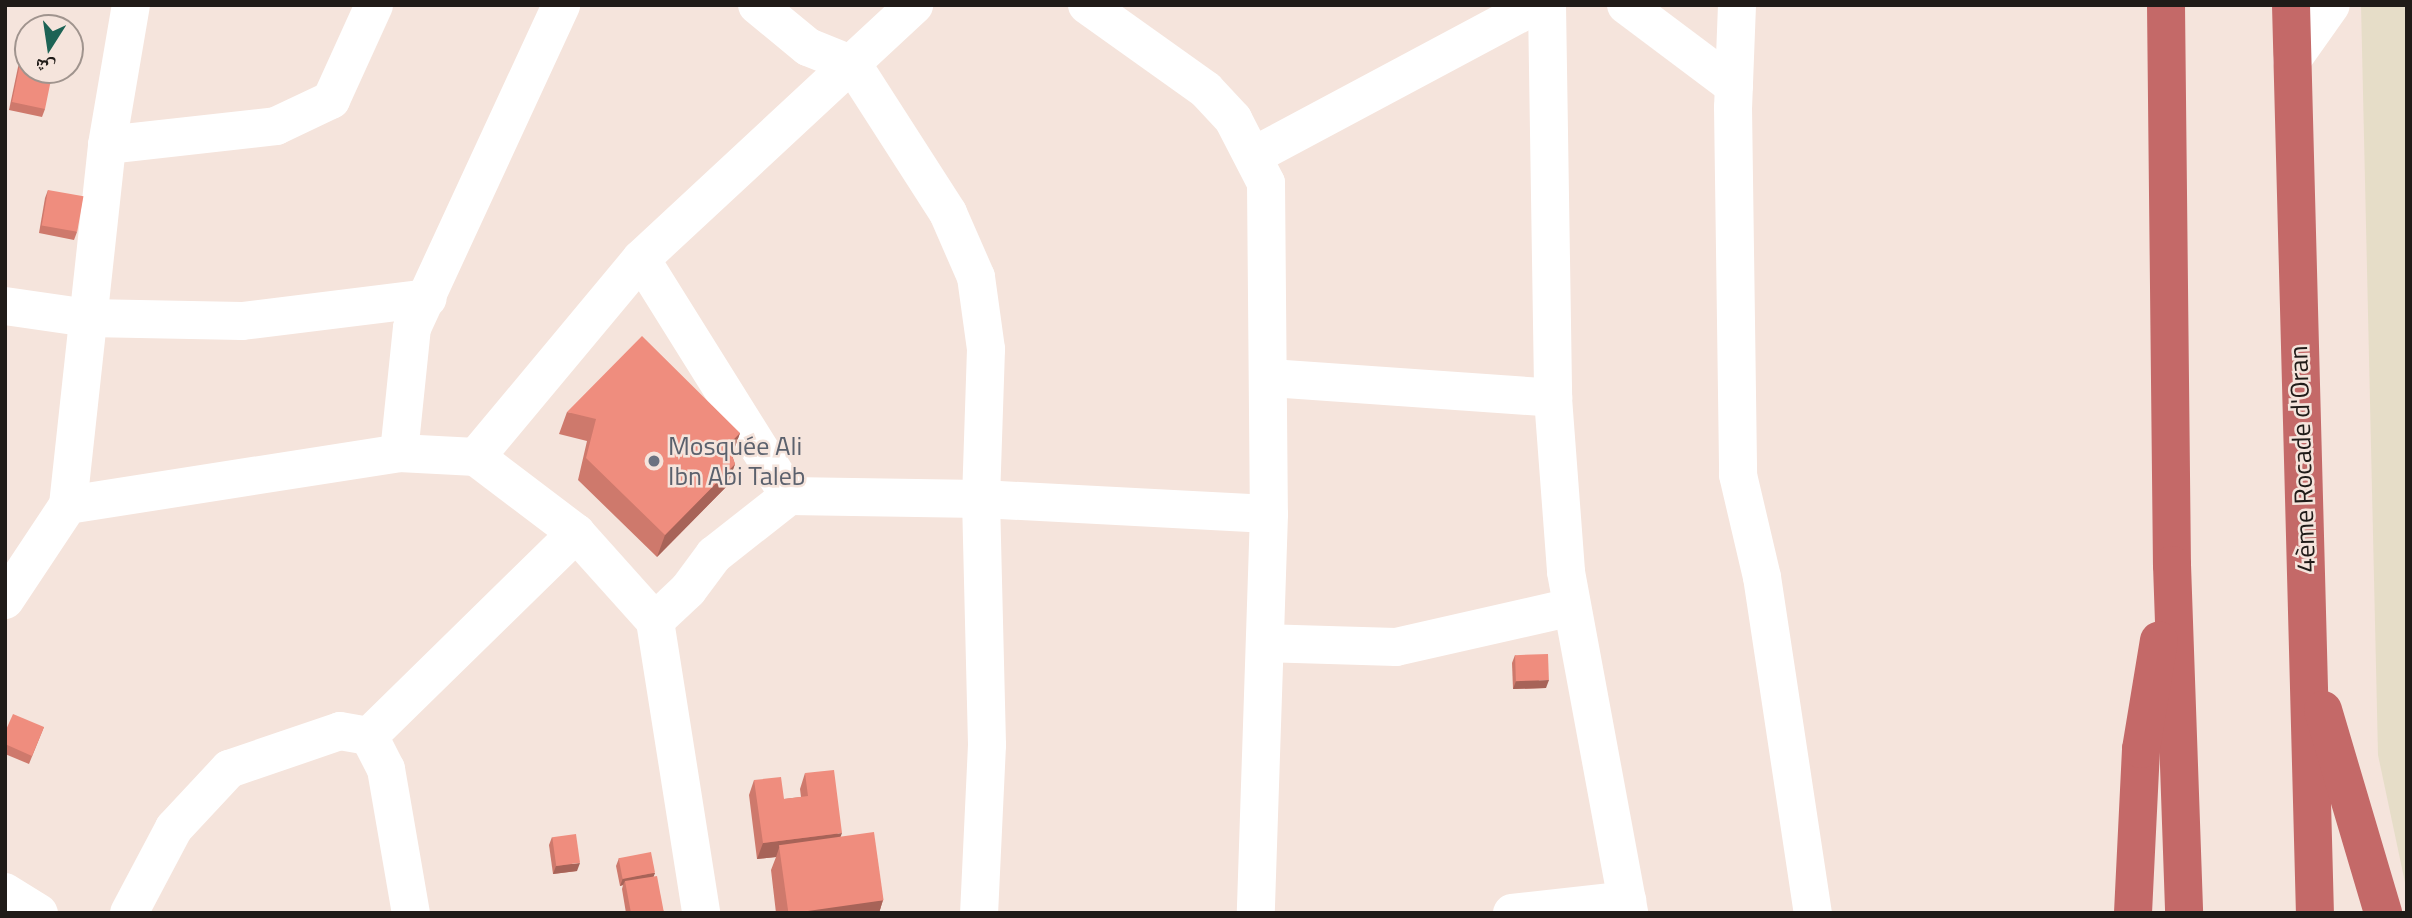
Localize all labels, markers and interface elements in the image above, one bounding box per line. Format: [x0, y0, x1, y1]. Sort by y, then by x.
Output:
north arrow [14, 14, 84, 84]
text: ش [32, 52, 58, 84]
street label: 4ème Rocade d'Oran [2282, 345, 2322, 573]
place label: Mosquée Ali Ibn Abi Taleb [668, 430, 806, 492]
marker: Mosquée Ali Ibn Abi Taleb [646, 453, 662, 469]

